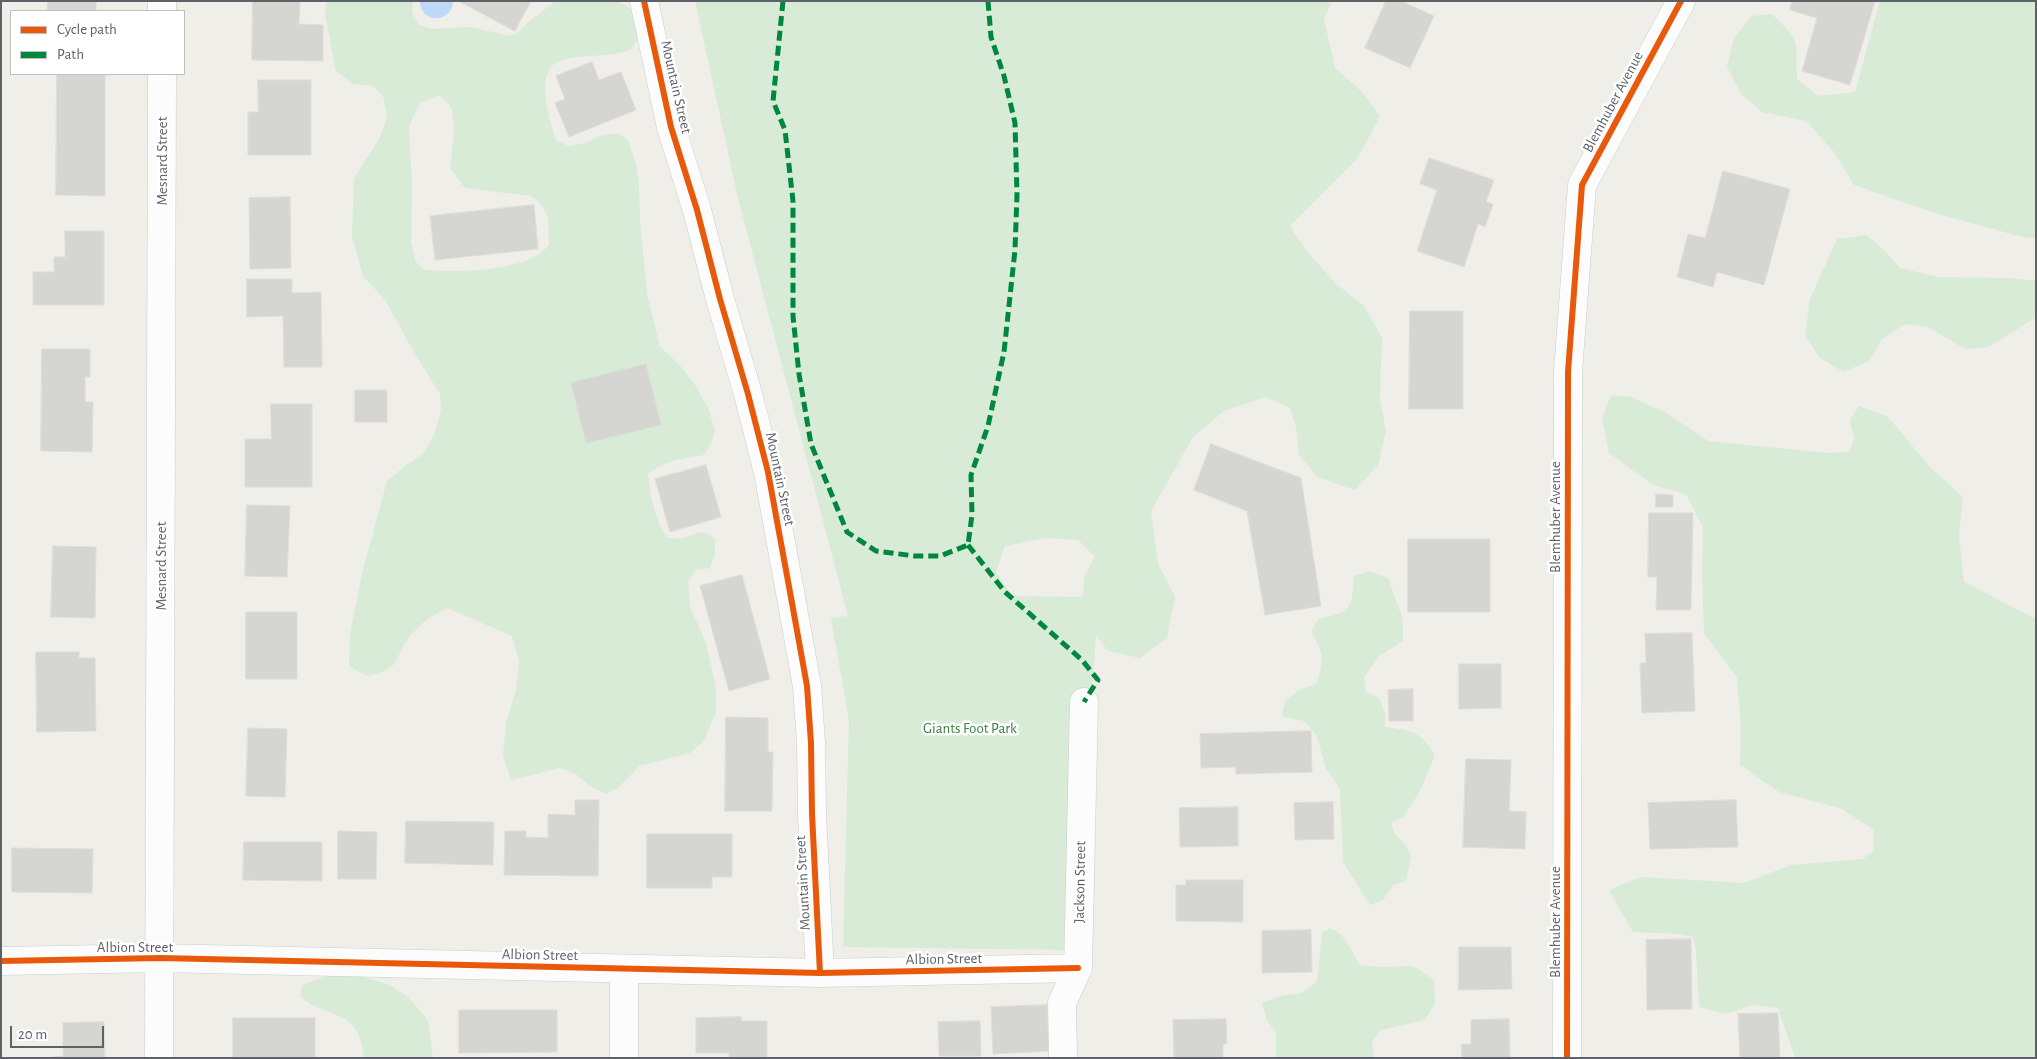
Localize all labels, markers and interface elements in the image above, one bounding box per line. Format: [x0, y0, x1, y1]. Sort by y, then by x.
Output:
legend [10, 10, 185, 75]
text: Cycle path [57, 22, 117, 37]
street label: Mountain Street [657, 39, 695, 135]
text: Path [57, 47, 84, 62]
street label: Blemhuber Avenue [1579, 48, 1647, 156]
street label: Mesnard Street [153, 117, 171, 205]
street label: Mountain Street [761, 431, 799, 527]
street label: Blemhuber Avenue [1546, 461, 1564, 573]
street label: Mesnard Street [152, 522, 170, 610]
park label: Giants Foot Park [923, 719, 1017, 737]
street label: Mountain Street [792, 835, 814, 931]
street label: Jackson Street [1070, 841, 1090, 923]
street label: Blemhuber Avenue [1546, 866, 1564, 978]
street label: Albion Street [97, 938, 173, 956]
street label: Albion Street [502, 945, 578, 965]
street label: Albion Street [906, 949, 982, 969]
scale bar [12, 1016, 106, 1048]
text: 20 m [18, 1027, 47, 1042]

